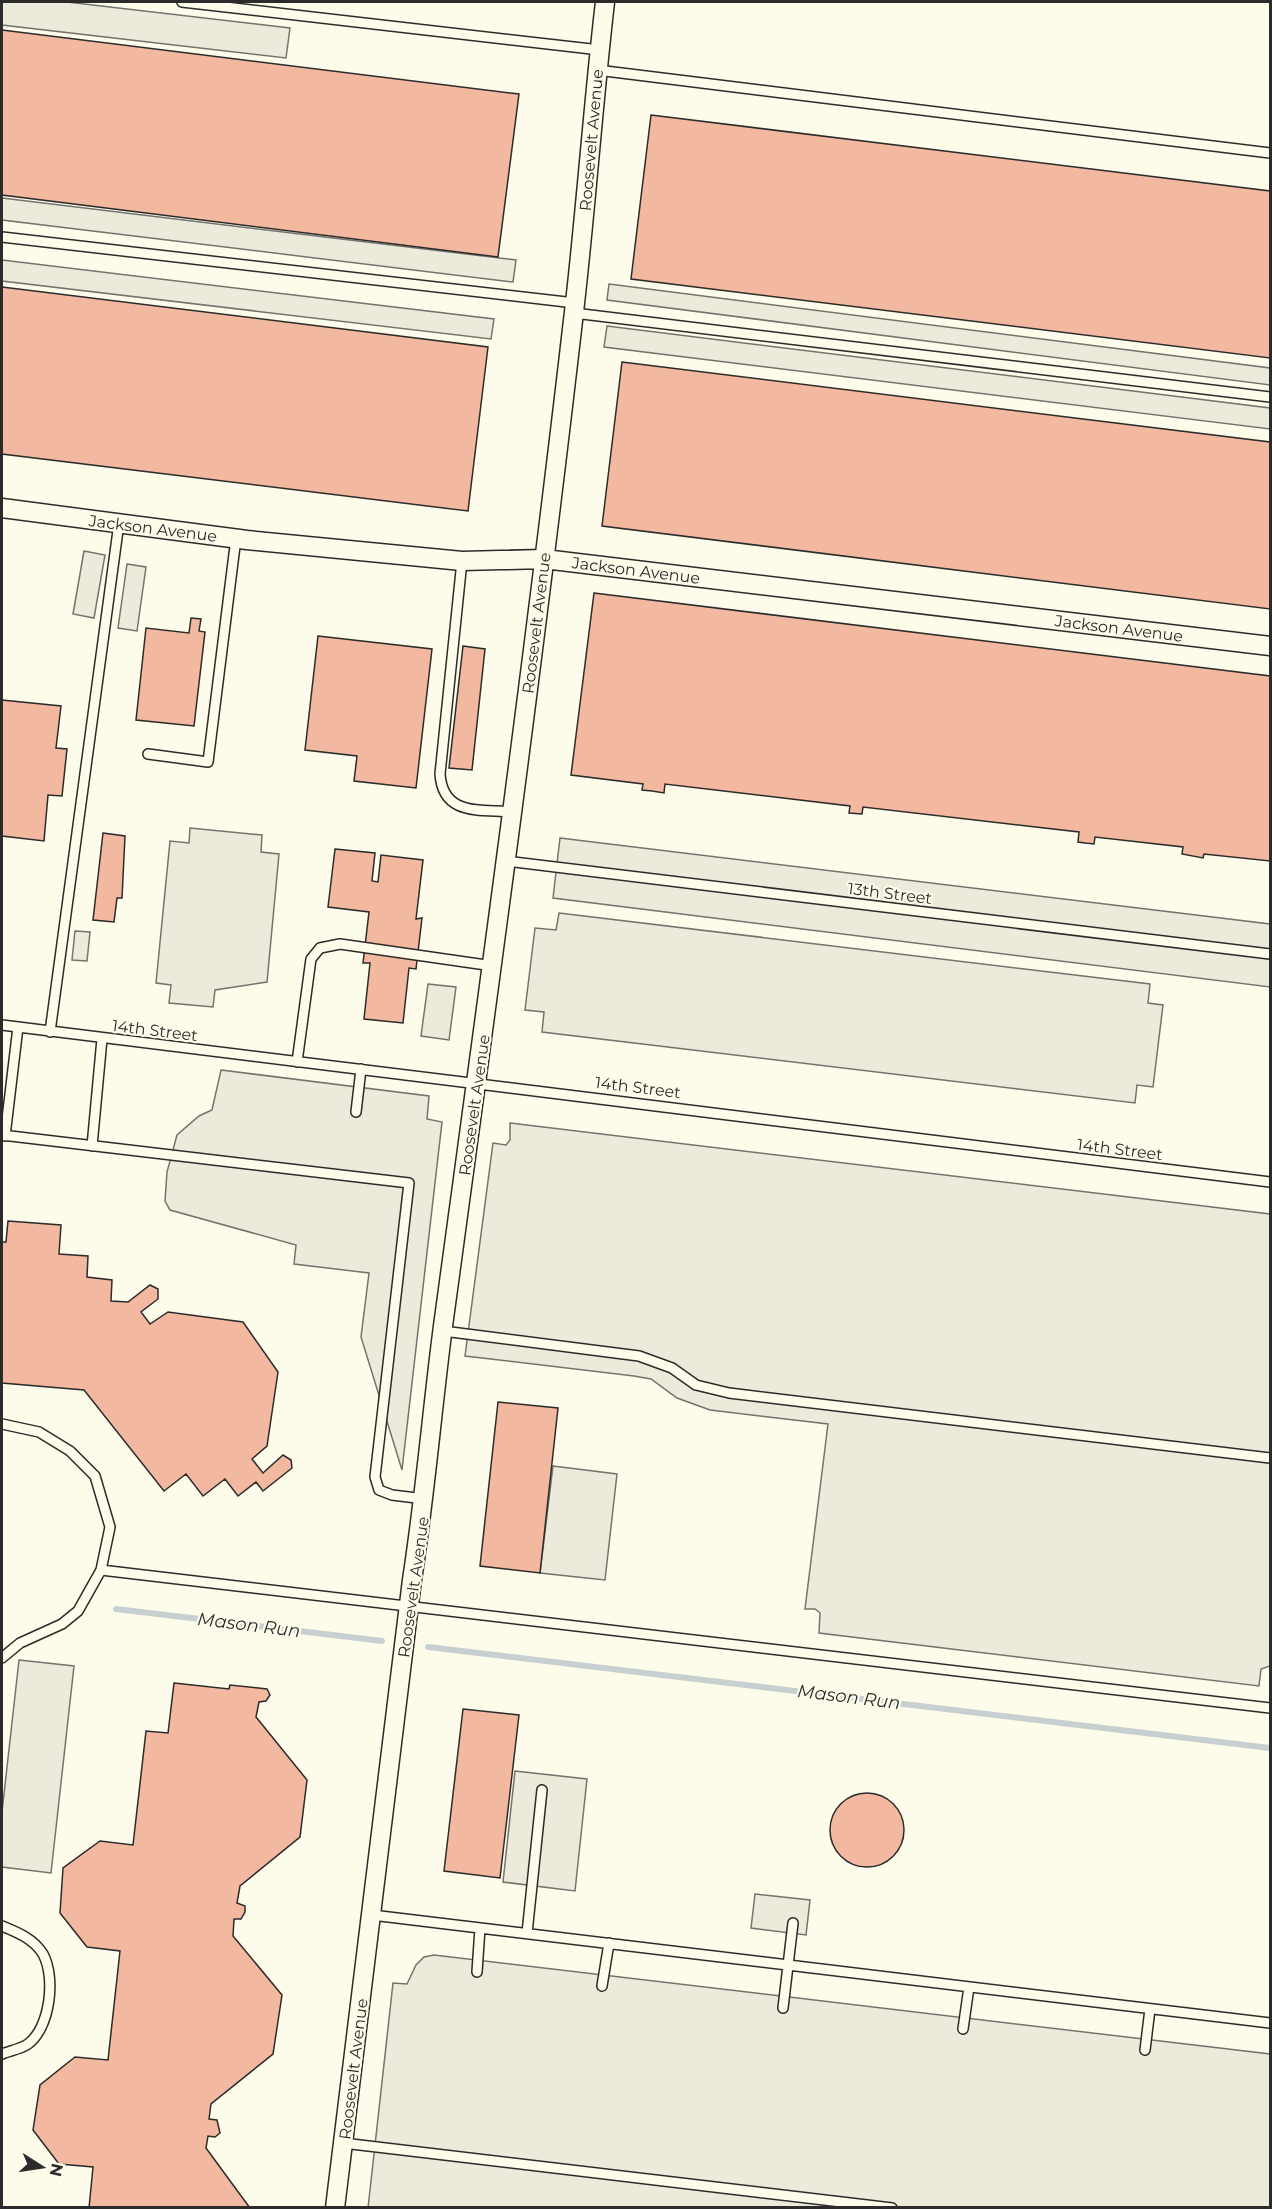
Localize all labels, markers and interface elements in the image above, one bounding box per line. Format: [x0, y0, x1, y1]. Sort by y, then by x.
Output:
street label: Roosevelt Avenue [576, 68, 607, 212]
street label: Jackson Avenue [87, 511, 218, 546]
street label: Roosevelt Avenue [518, 551, 555, 695]
street label: Jackson Avenue [570, 553, 701, 588]
street label: Jackson Avenue [1053, 611, 1184, 646]
street label: 13th Street [847, 879, 934, 908]
street label: 14th Street [111, 1016, 199, 1045]
street label: Roosevelt Avenue [455, 1033, 494, 1177]
street label: 14th Street [594, 1073, 682, 1102]
street label: 14th Street [1076, 1135, 1164, 1164]
street label: Roosevelt Avenue [394, 1515, 433, 1659]
water label: Mason Run [196, 1608, 302, 1642]
water label: Mason Run [796, 1680, 902, 1714]
street label: Roosevelt Avenue [335, 1997, 372, 2141]
north arrow [12, 2137, 72, 2197]
text: N [46, 2162, 67, 2178]

